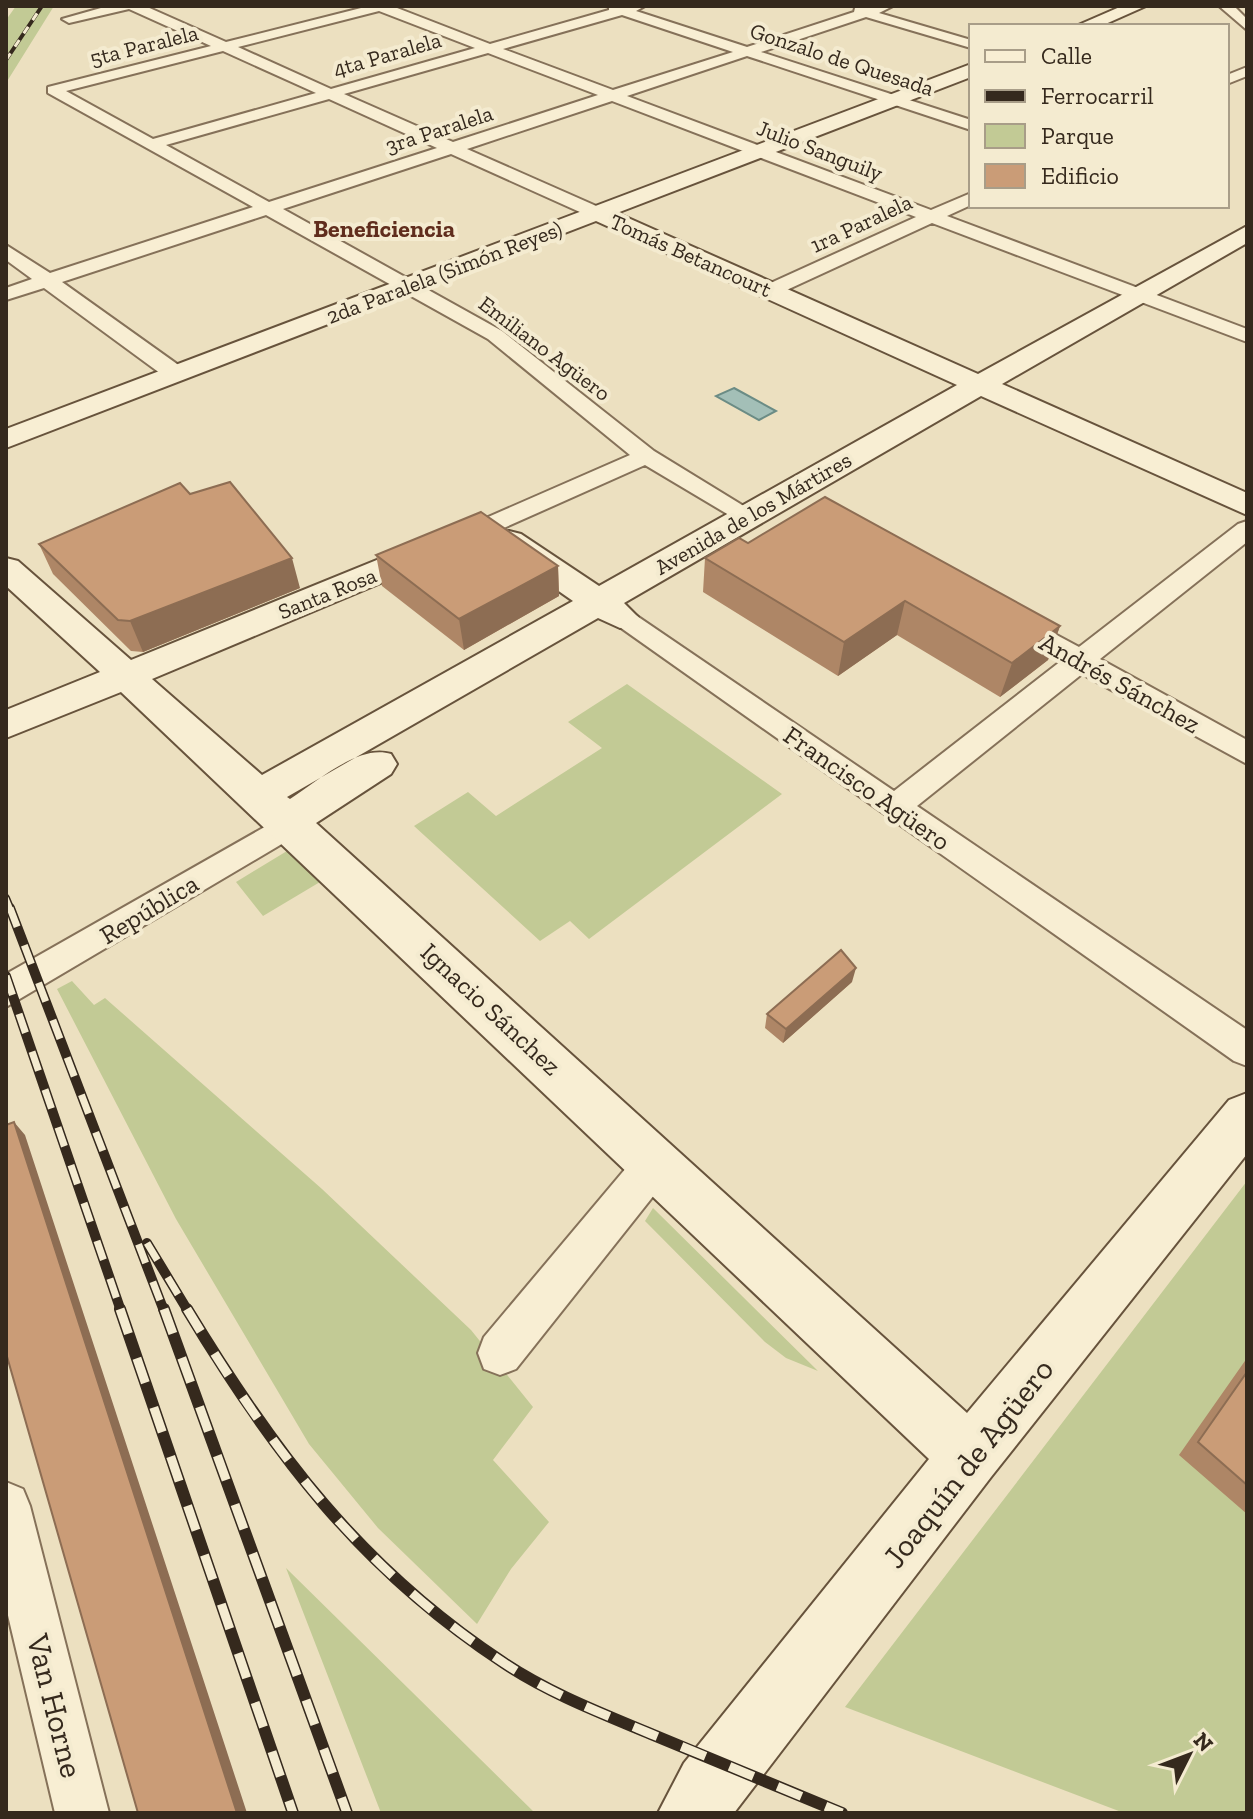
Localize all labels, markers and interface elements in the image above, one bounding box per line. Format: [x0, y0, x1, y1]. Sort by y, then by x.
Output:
street label: Gonzalo de Quesada [747, 17, 937, 102]
street label: 5ta Paralela [87, 19, 201, 72]
legend [969, 24, 1229, 208]
street label: 4ta Paralela [330, 26, 445, 83]
text: Calle [1041, 41, 1092, 70]
text: Ferrocarril [1041, 81, 1154, 110]
street label: 3ra Paralela [382, 99, 497, 160]
street label: Julio Sanguily [753, 114, 887, 187]
text: Parque [1041, 121, 1114, 150]
text: Edificio [1041, 161, 1119, 190]
street label: 1ra Paralela [806, 188, 917, 259]
street label: Tomás Betancourt [606, 208, 777, 304]
district label: Beneficiencia [313, 214, 455, 243]
street label: 2da Paralela (Simón Reyes) [322, 215, 566, 330]
street label: Emiliano Agüero [473, 290, 616, 407]
street label: Avenida de los Mártires [650, 446, 856, 581]
street label: Santa Rosa [274, 561, 381, 625]
street label: Andrés Sánchez [1034, 626, 1206, 740]
street label: Francisco Agüero [778, 719, 956, 857]
street label: República [94, 867, 205, 951]
street label: Ignacio Sánchez [414, 936, 568, 1082]
street label: Joaquín de Agüero [875, 1351, 1061, 1575]
street label: Van Horne [19, 1629, 91, 1782]
north arrow [1149, 1715, 1229, 1795]
text: N [1188, 1727, 1219, 1757]

